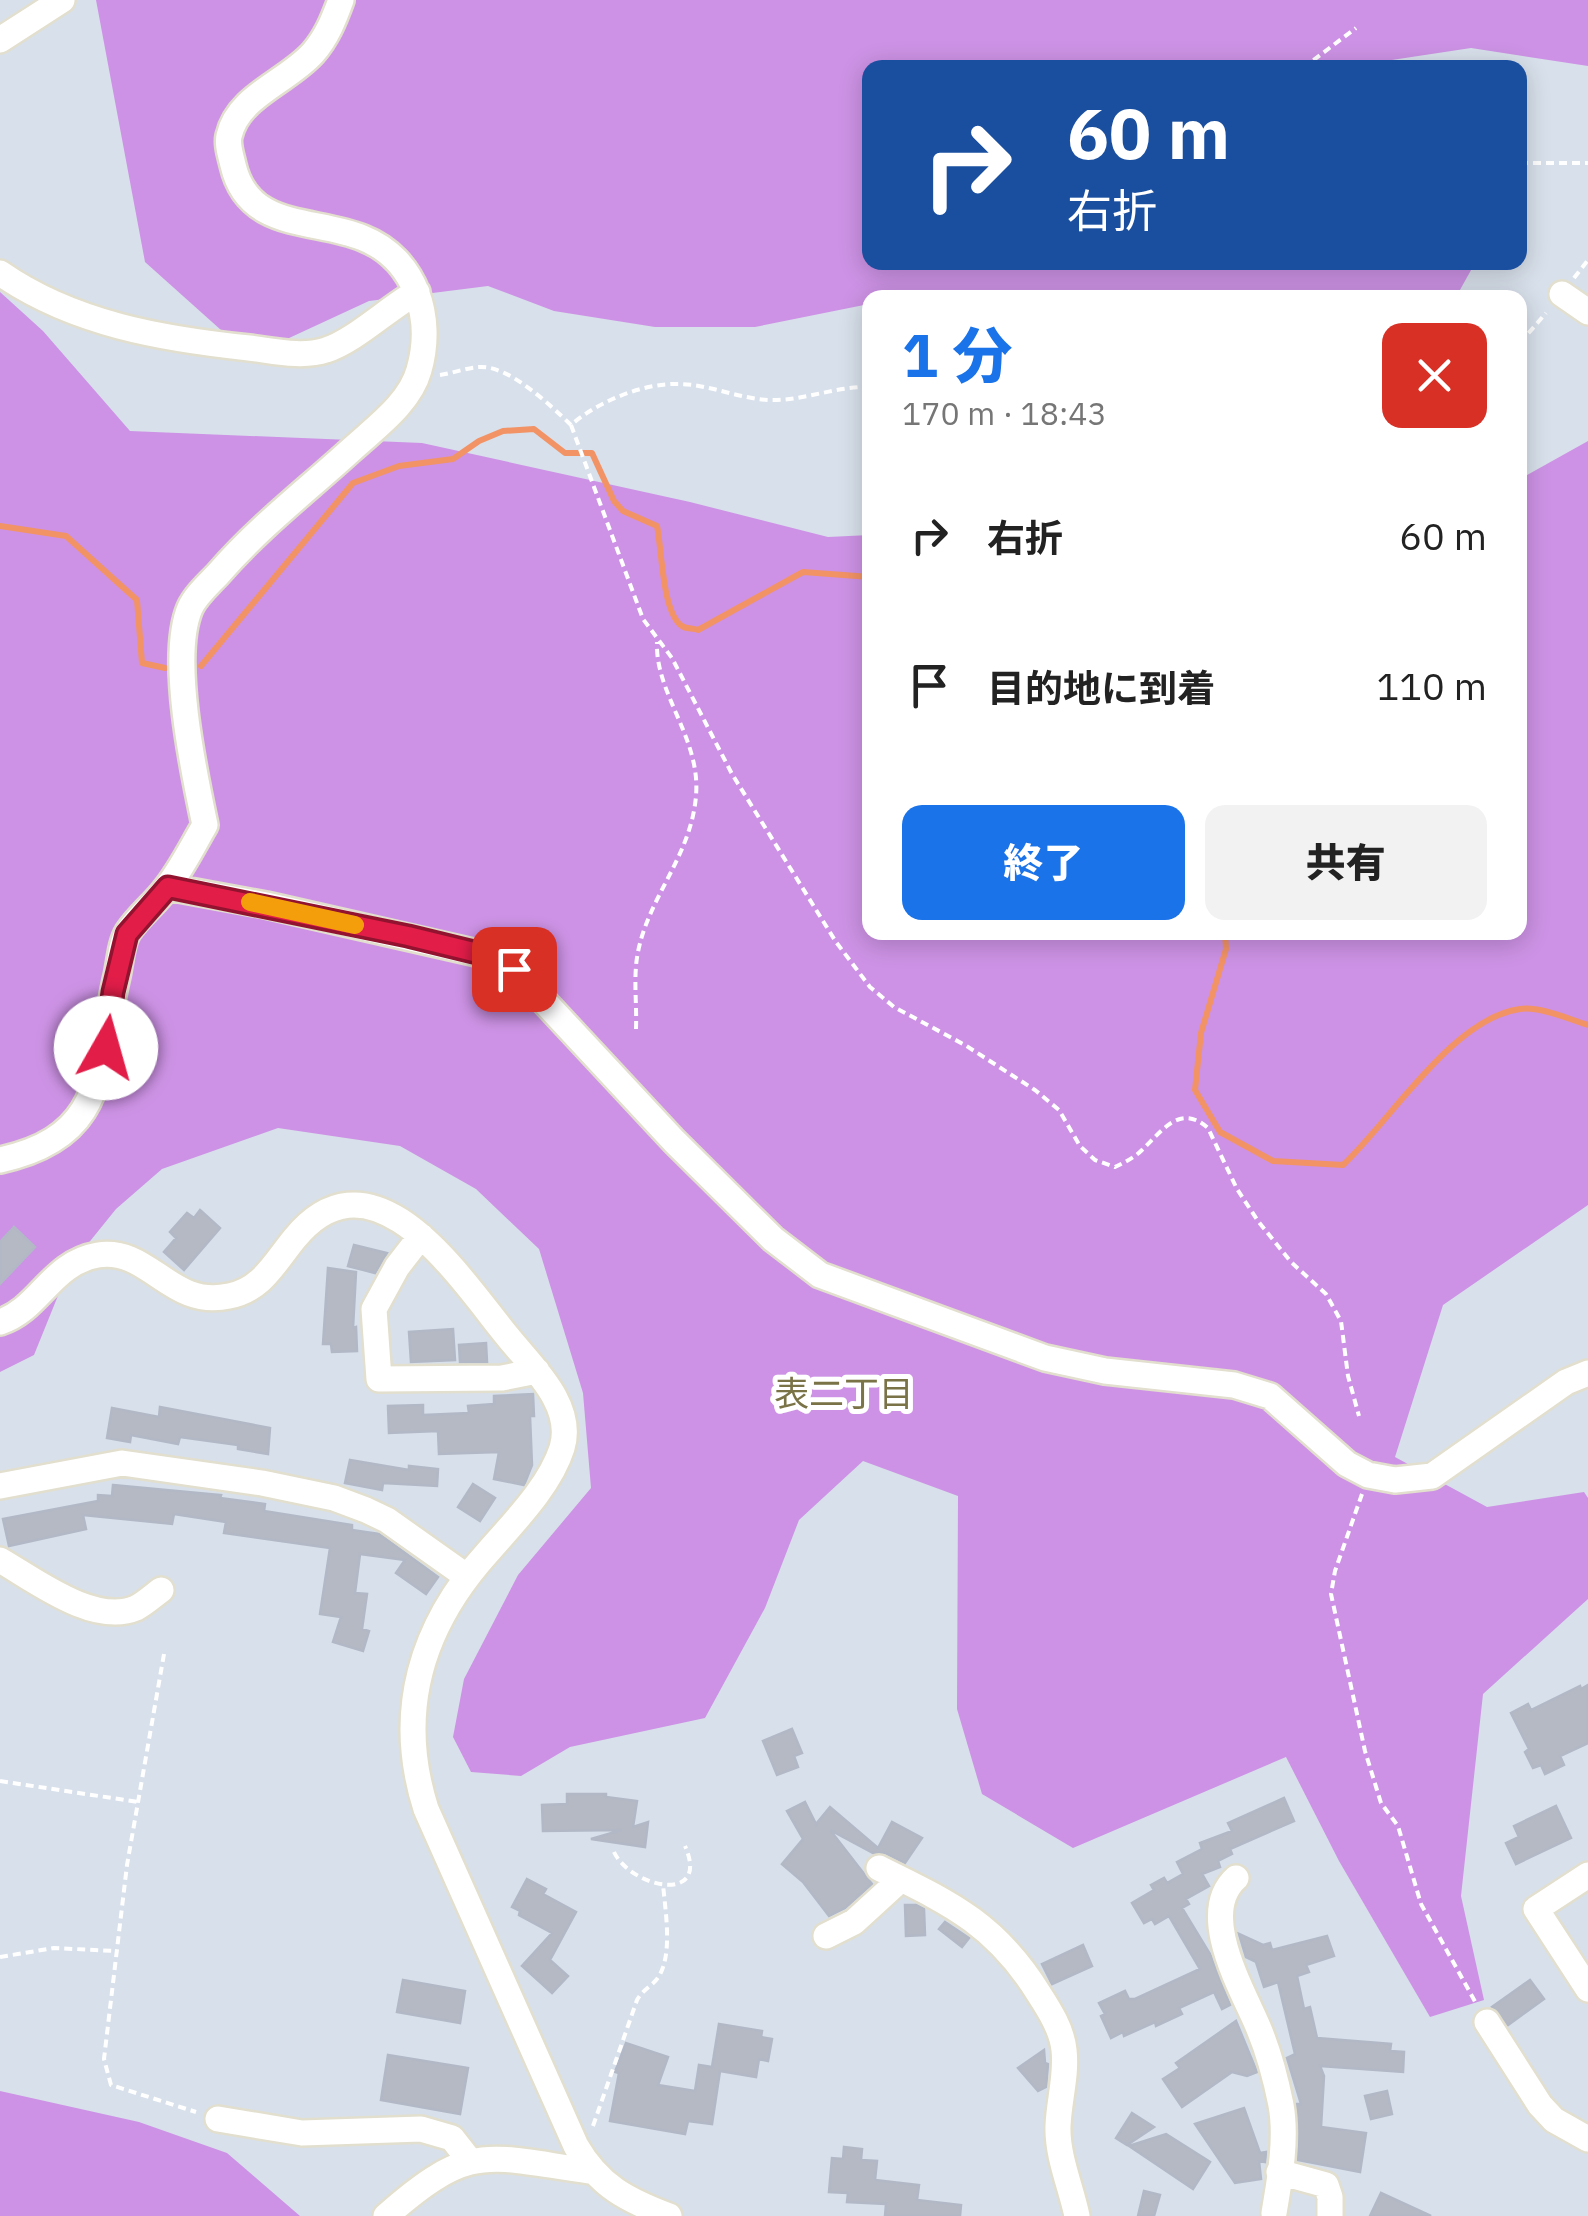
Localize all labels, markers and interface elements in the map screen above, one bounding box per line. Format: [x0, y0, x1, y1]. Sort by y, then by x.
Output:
text: 60 m [1067, 87, 1230, 178]
icon: right [902, 100, 1032, 230]
text: 右折 [1067, 181, 1157, 239]
text: 1 分 [902, 315, 1012, 394]
button: close [1382, 323, 1487, 428]
text: 170 m · 18:43 [902, 392, 1107, 434]
icon: right [902, 508, 957, 563]
text: 60 m [1399, 511, 1487, 560]
text: 右折 [987, 513, 1063, 562]
icon: arrive [902, 658, 957, 713]
text: 110 m [1376, 661, 1487, 710]
text: 目的地に到着 [987, 663, 1215, 712]
button: 終了 [902, 805, 1185, 920]
button: 共有 [1205, 805, 1487, 920]
pin [472, 927, 557, 1012]
icon: arrive [487, 942, 542, 997]
position arrow [54, 996, 158, 1100]
district label: 表二丁目 [774, 1370, 914, 1416]

